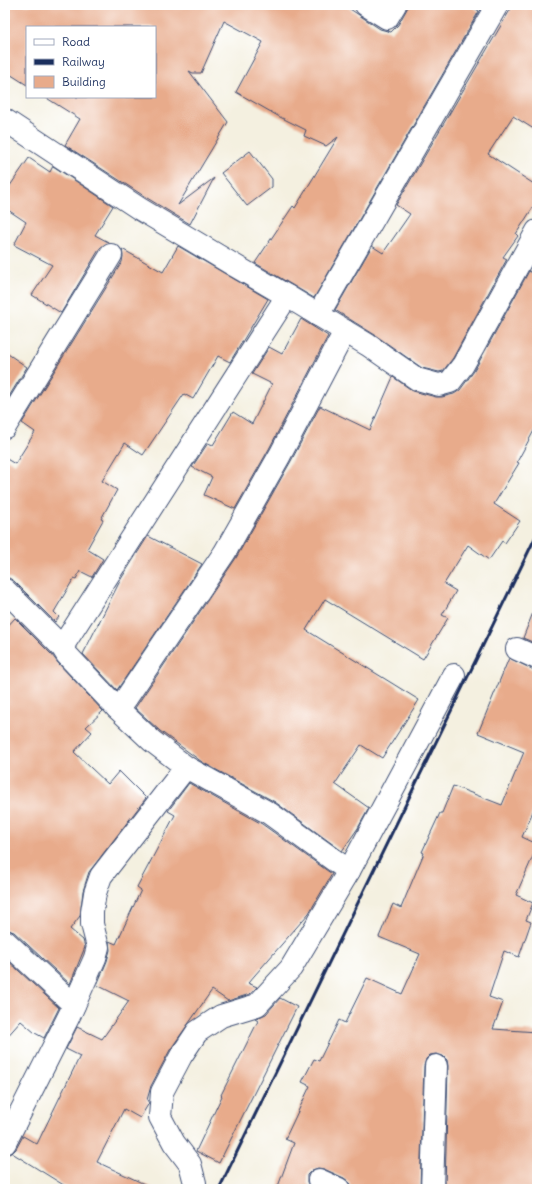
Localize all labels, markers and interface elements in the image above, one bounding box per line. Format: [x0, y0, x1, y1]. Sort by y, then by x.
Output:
legend [26, 26, 156, 98]
text: Road [62, 34, 90, 49]
text: Railway [62, 54, 105, 69]
text: Building [62, 74, 106, 89]

